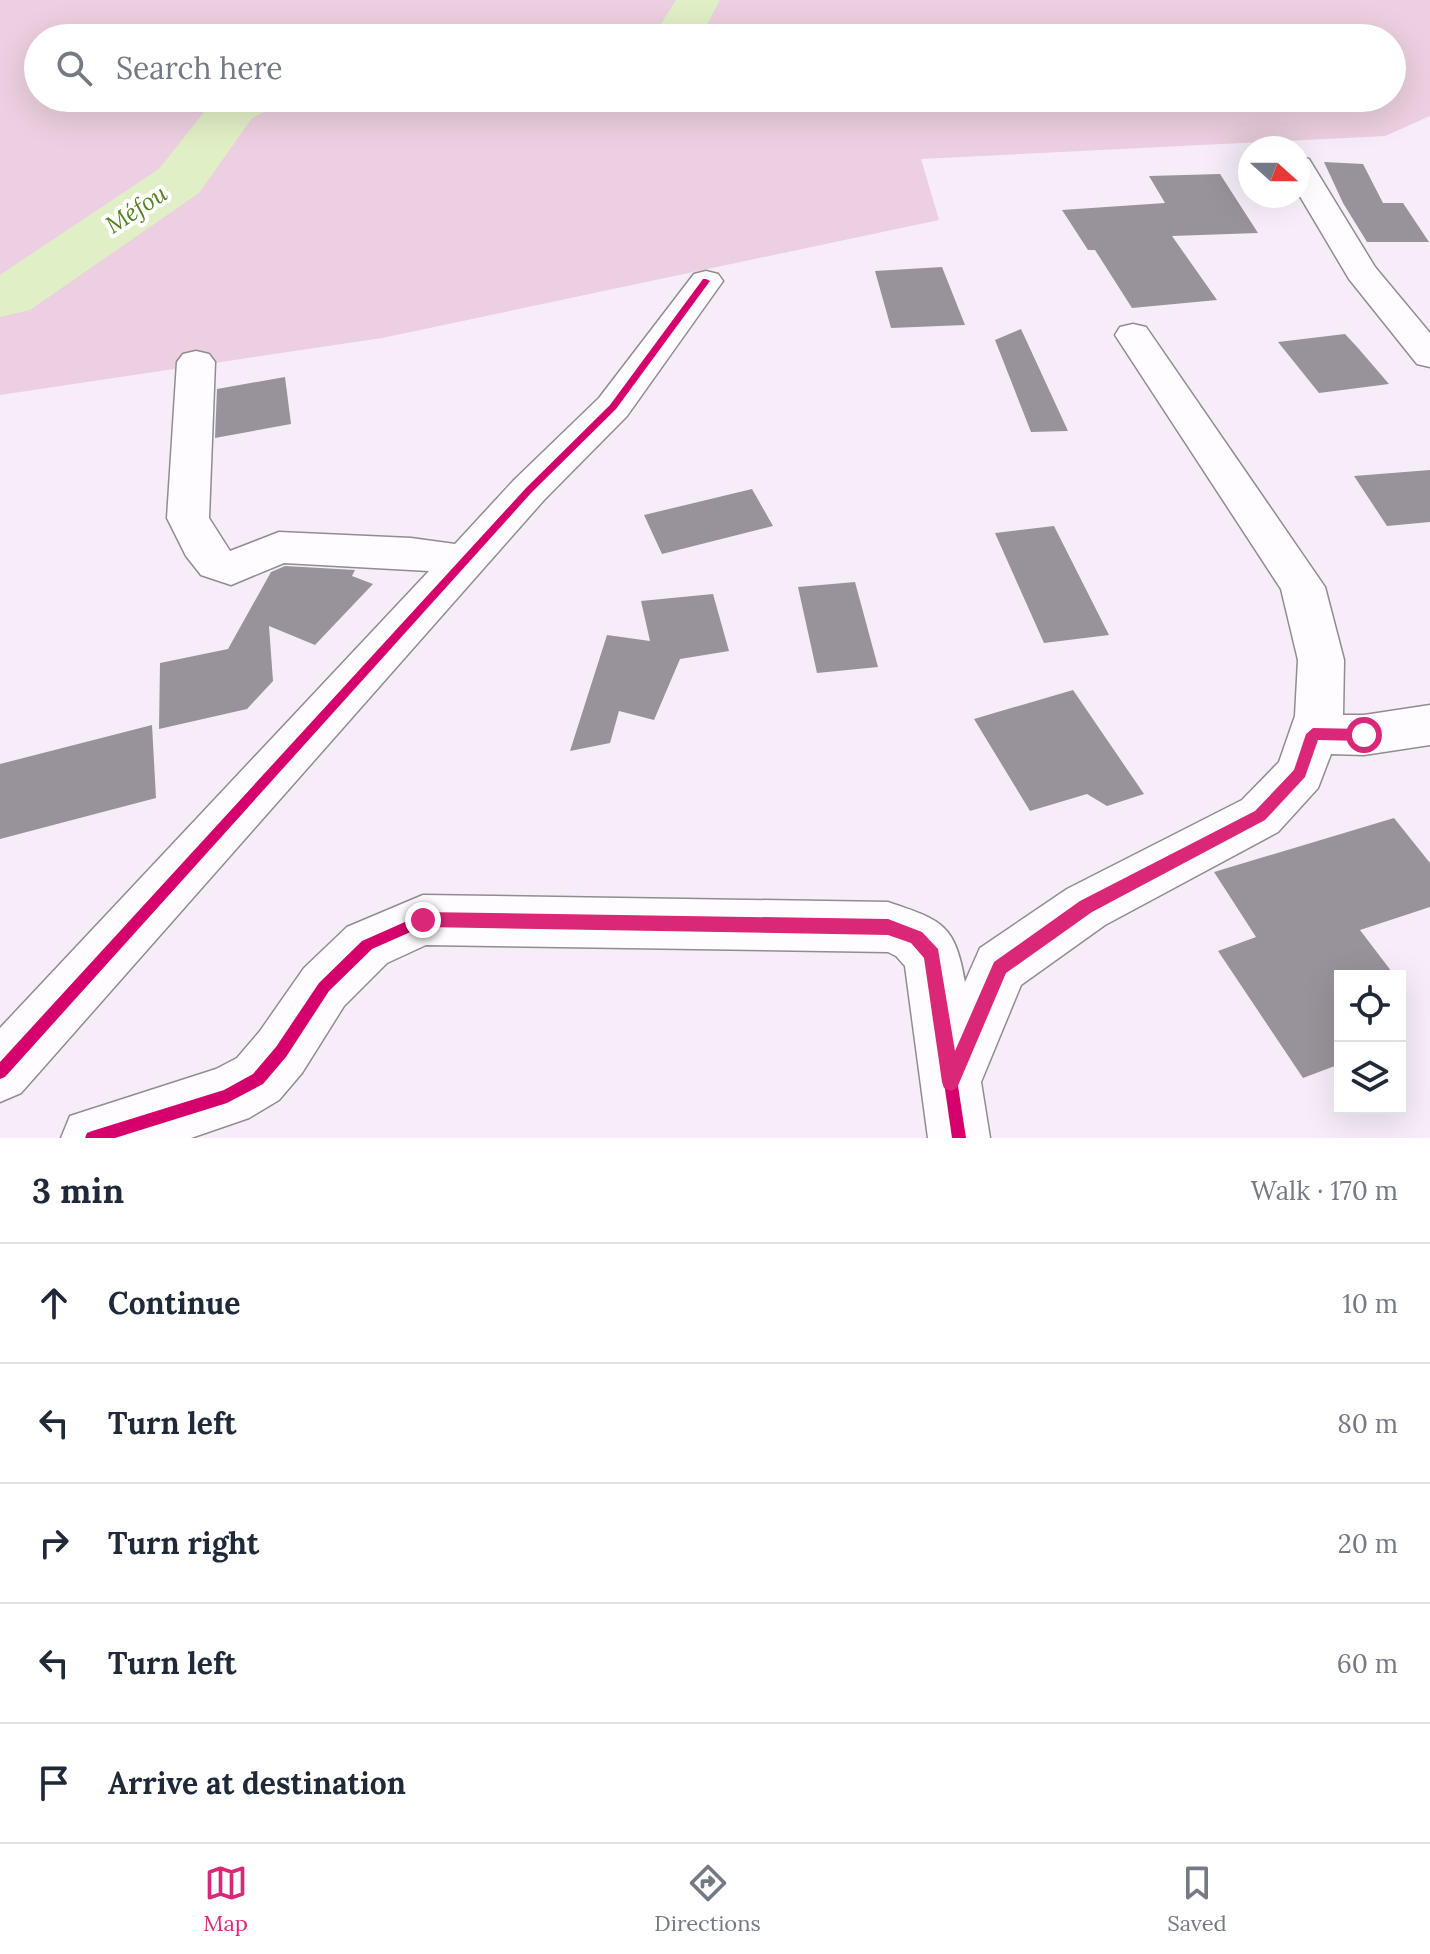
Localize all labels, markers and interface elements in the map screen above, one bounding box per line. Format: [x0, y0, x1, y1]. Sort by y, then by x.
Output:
search box [24, 24, 1406, 112]
icon: search [52, 46, 96, 90]
text: Search here [116, 49, 283, 87]
north arrow [1238, 136, 1310, 208]
water label: Méfou [99, 177, 173, 240]
route start [1346, 717, 1382, 753]
route end [405, 902, 441, 938]
map controls [1334, 970, 1406, 1114]
button: locate [1334, 970, 1406, 1042]
button: layers [1334, 1042, 1406, 1114]
text: 3 min [32, 1169, 124, 1212]
text: Walk · 170 m [1251, 1174, 1398, 1207]
icon: ahead [32, 1281, 76, 1325]
text: Continue [108, 1284, 240, 1322]
text: 10 m [1342, 1287, 1398, 1320]
icon: left [32, 1401, 76, 1445]
text: Turn left [108, 1404, 236, 1442]
text: 80 m [1337, 1407, 1398, 1440]
icon: right [32, 1521, 76, 1565]
text: Turn right [108, 1524, 259, 1562]
text: 20 m [1338, 1527, 1398, 1560]
icon: left [32, 1641, 76, 1685]
text: Turn left [108, 1644, 236, 1682]
text: 60 m [1337, 1647, 1398, 1680]
icon: arrive [32, 1761, 76, 1805]
text: Arrive at destination [108, 1764, 406, 1802]
tab: Map [203, 1861, 248, 1937]
tab: Directions [654, 1861, 761, 1937]
tab: Saved [1167, 1861, 1227, 1937]

